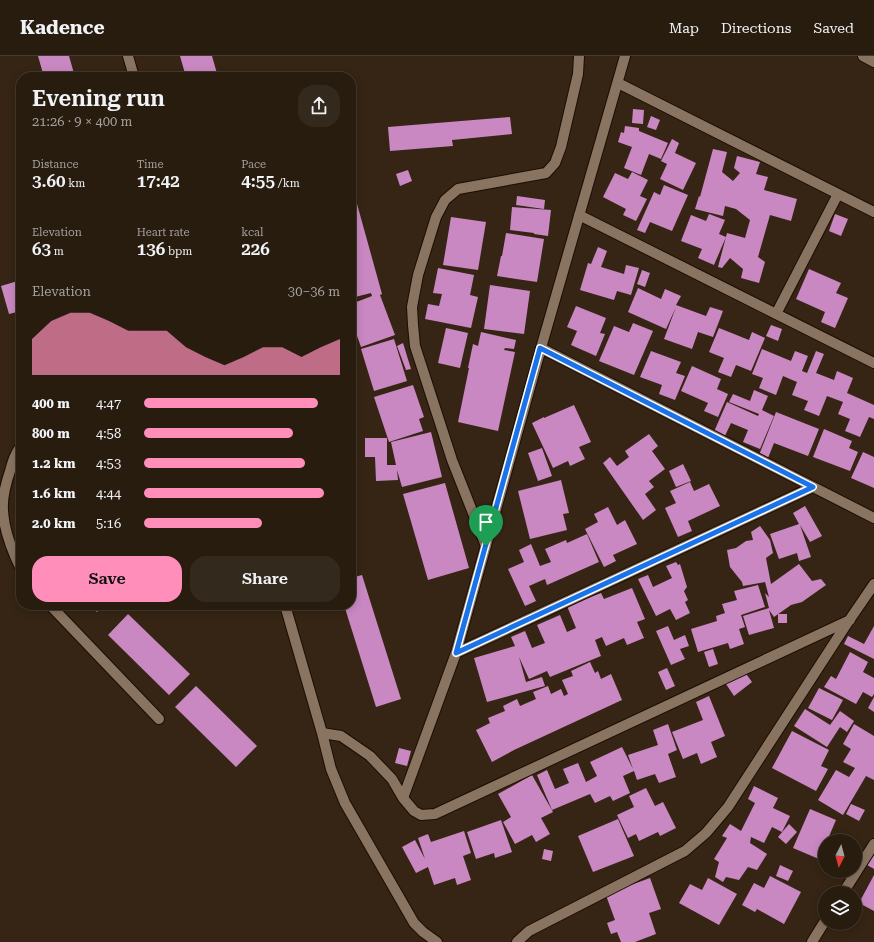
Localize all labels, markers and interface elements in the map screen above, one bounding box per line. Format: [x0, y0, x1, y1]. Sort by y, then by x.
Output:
text: Kadence [20, 16, 105, 39]
text: Map [669, 20, 699, 36]
text: Directions [721, 20, 791, 36]
text: Saved [813, 20, 854, 36]
button: share [298, 85, 340, 127]
text: Evening run [32, 86, 165, 111]
text: 21:26 · 9 × 400 m [32, 114, 132, 129]
text: Distance [32, 158, 79, 171]
text: Time [137, 158, 164, 171]
text: Pace [241, 158, 266, 171]
text: 3.60 [32, 171, 66, 191]
text: 17:42 [137, 171, 180, 191]
text: 4:55 [241, 171, 275, 191]
text: km [66, 177, 85, 190]
text: /km [275, 177, 300, 190]
text: Elevation [32, 226, 82, 239]
text: Heart rate [137, 226, 190, 239]
text: kcal [241, 226, 263, 239]
text: 63 [32, 239, 51, 259]
text: 136 [137, 239, 165, 259]
text: 226 [241, 239, 270, 259]
text: m [51, 245, 64, 258]
text: bpm [165, 245, 192, 258]
text: Elevation [32, 284, 91, 299]
text: 30–36 m [288, 284, 340, 299]
text: 400 m [32, 396, 70, 411]
text: 4:47 [96, 396, 121, 411]
text: 800 m [32, 426, 70, 441]
text: 4:58 [96, 426, 121, 441]
text: 1.2 km [32, 456, 75, 471]
text: 4:53 [96, 456, 121, 471]
text: 1.6 km [32, 486, 75, 501]
text: 4:44 [96, 486, 121, 501]
pin [469, 505, 503, 546]
icon: arrive [475, 511, 497, 533]
text: 2.0 km [32, 516, 75, 531]
text: 5:16 [96, 516, 121, 531]
button: Save [32, 556, 182, 602]
button: Share [190, 556, 340, 602]
north arrow [818, 834, 862, 878]
map controls [818, 834, 862, 930]
button: layers [818, 886, 862, 930]

